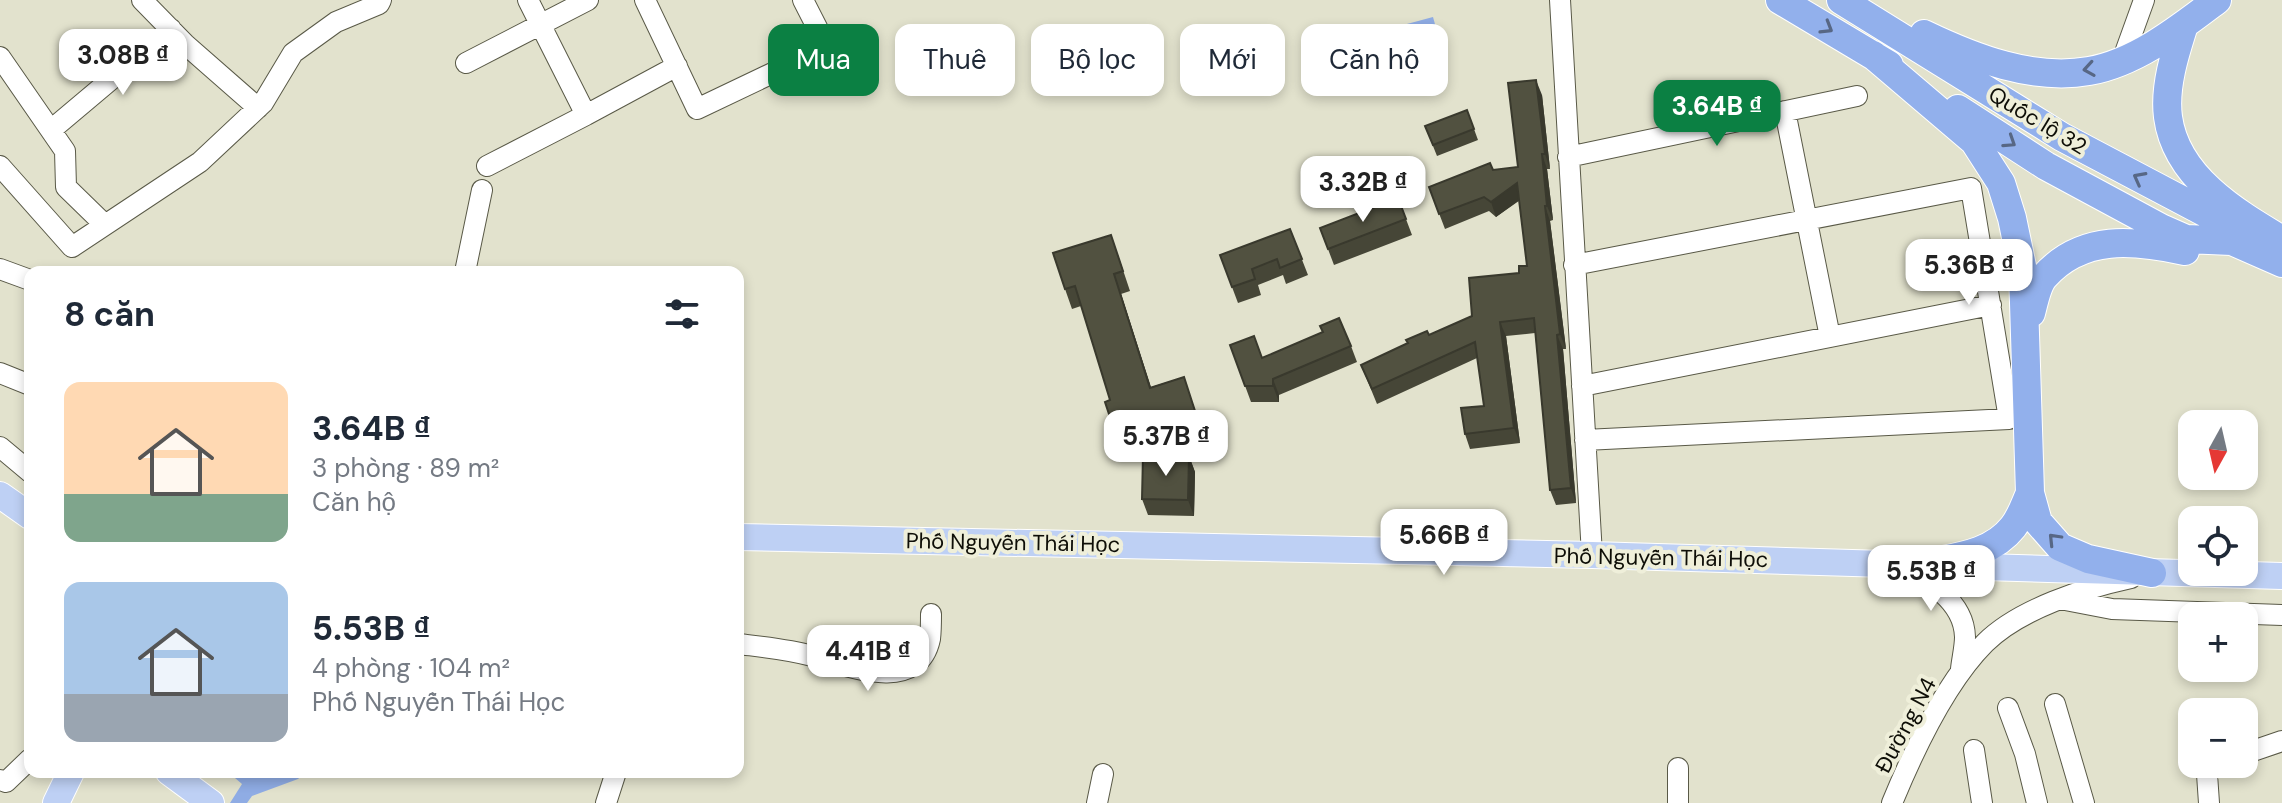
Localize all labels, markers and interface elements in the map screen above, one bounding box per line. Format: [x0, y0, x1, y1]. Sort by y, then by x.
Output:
one-way arrow [1818, 18, 1832, 33]
chip: Mua [768, 24, 879, 96]
chip: Thuê [895, 24, 1015, 96]
chip: Bộ lọc [1031, 24, 1164, 96]
chip: Mới [1180, 24, 1285, 96]
chip: Căn hộ [1301, 24, 1448, 96]
pin: 3.08B ₫ [49, 29, 197, 97]
text: 3.08B ₫ [77, 38, 169, 72]
one-way arrow [2082, 60, 2096, 77]
pin: 3.64B ₫ [1643, 80, 1791, 148]
street label: Quốc lộ 32 [1983, 80, 2092, 161]
text: 3.64B ₫ [1672, 89, 1762, 123]
one-way arrow [2001, 133, 2015, 148]
pin: 3.32B ₫ [1289, 156, 1437, 224]
text: 3.32B ₫ [1319, 165, 1407, 199]
one-way arrow [2133, 172, 2147, 187]
pin: 5.36B ₫ [1895, 239, 2043, 307]
text: 5.36B ₫ [1924, 248, 2014, 282]
text: 8 căn [64, 292, 155, 337]
icon: filters [660, 292, 704, 336]
text: 3.64B ₫ [312, 406, 431, 451]
pin: 5.37B ₫ [1092, 410, 1240, 478]
north arrow [2178, 410, 2258, 490]
map controls [2178, 410, 2258, 778]
icon: home [128, 414, 224, 510]
text: 5.37B ₫ [1122, 419, 1210, 453]
text: 3 phòng · 89 m² [312, 451, 499, 485]
text: Căn hộ [312, 485, 396, 519]
button: locate [2178, 506, 2258, 586]
pin: 5.66B ₫ [1370, 509, 1518, 577]
text: 5.66B ₫ [1399, 518, 1489, 552]
street label: Phố Nguyễn Thái Học [906, 526, 1120, 559]
one-way arrow [2049, 534, 2064, 548]
street label: Phố Nguyễn Thái Học [1554, 541, 1768, 574]
pin: 5.53B ₫ [1857, 545, 2005, 613]
text: 5.53B ₫ [1886, 554, 1976, 588]
button: + [2178, 602, 2258, 682]
text: 5.53B ₫ [312, 606, 431, 651]
icon: home [128, 614, 224, 710]
pin: 4.41B ₫ [794, 625, 942, 693]
text: 4.41B ₫ [825, 634, 911, 668]
text: 4 phòng · 104 m² [312, 651, 510, 685]
street label: Đường N4 [1868, 672, 1943, 778]
text: Phố Nguyễn Thái Học [312, 685, 565, 719]
button: − [2178, 698, 2258, 778]

